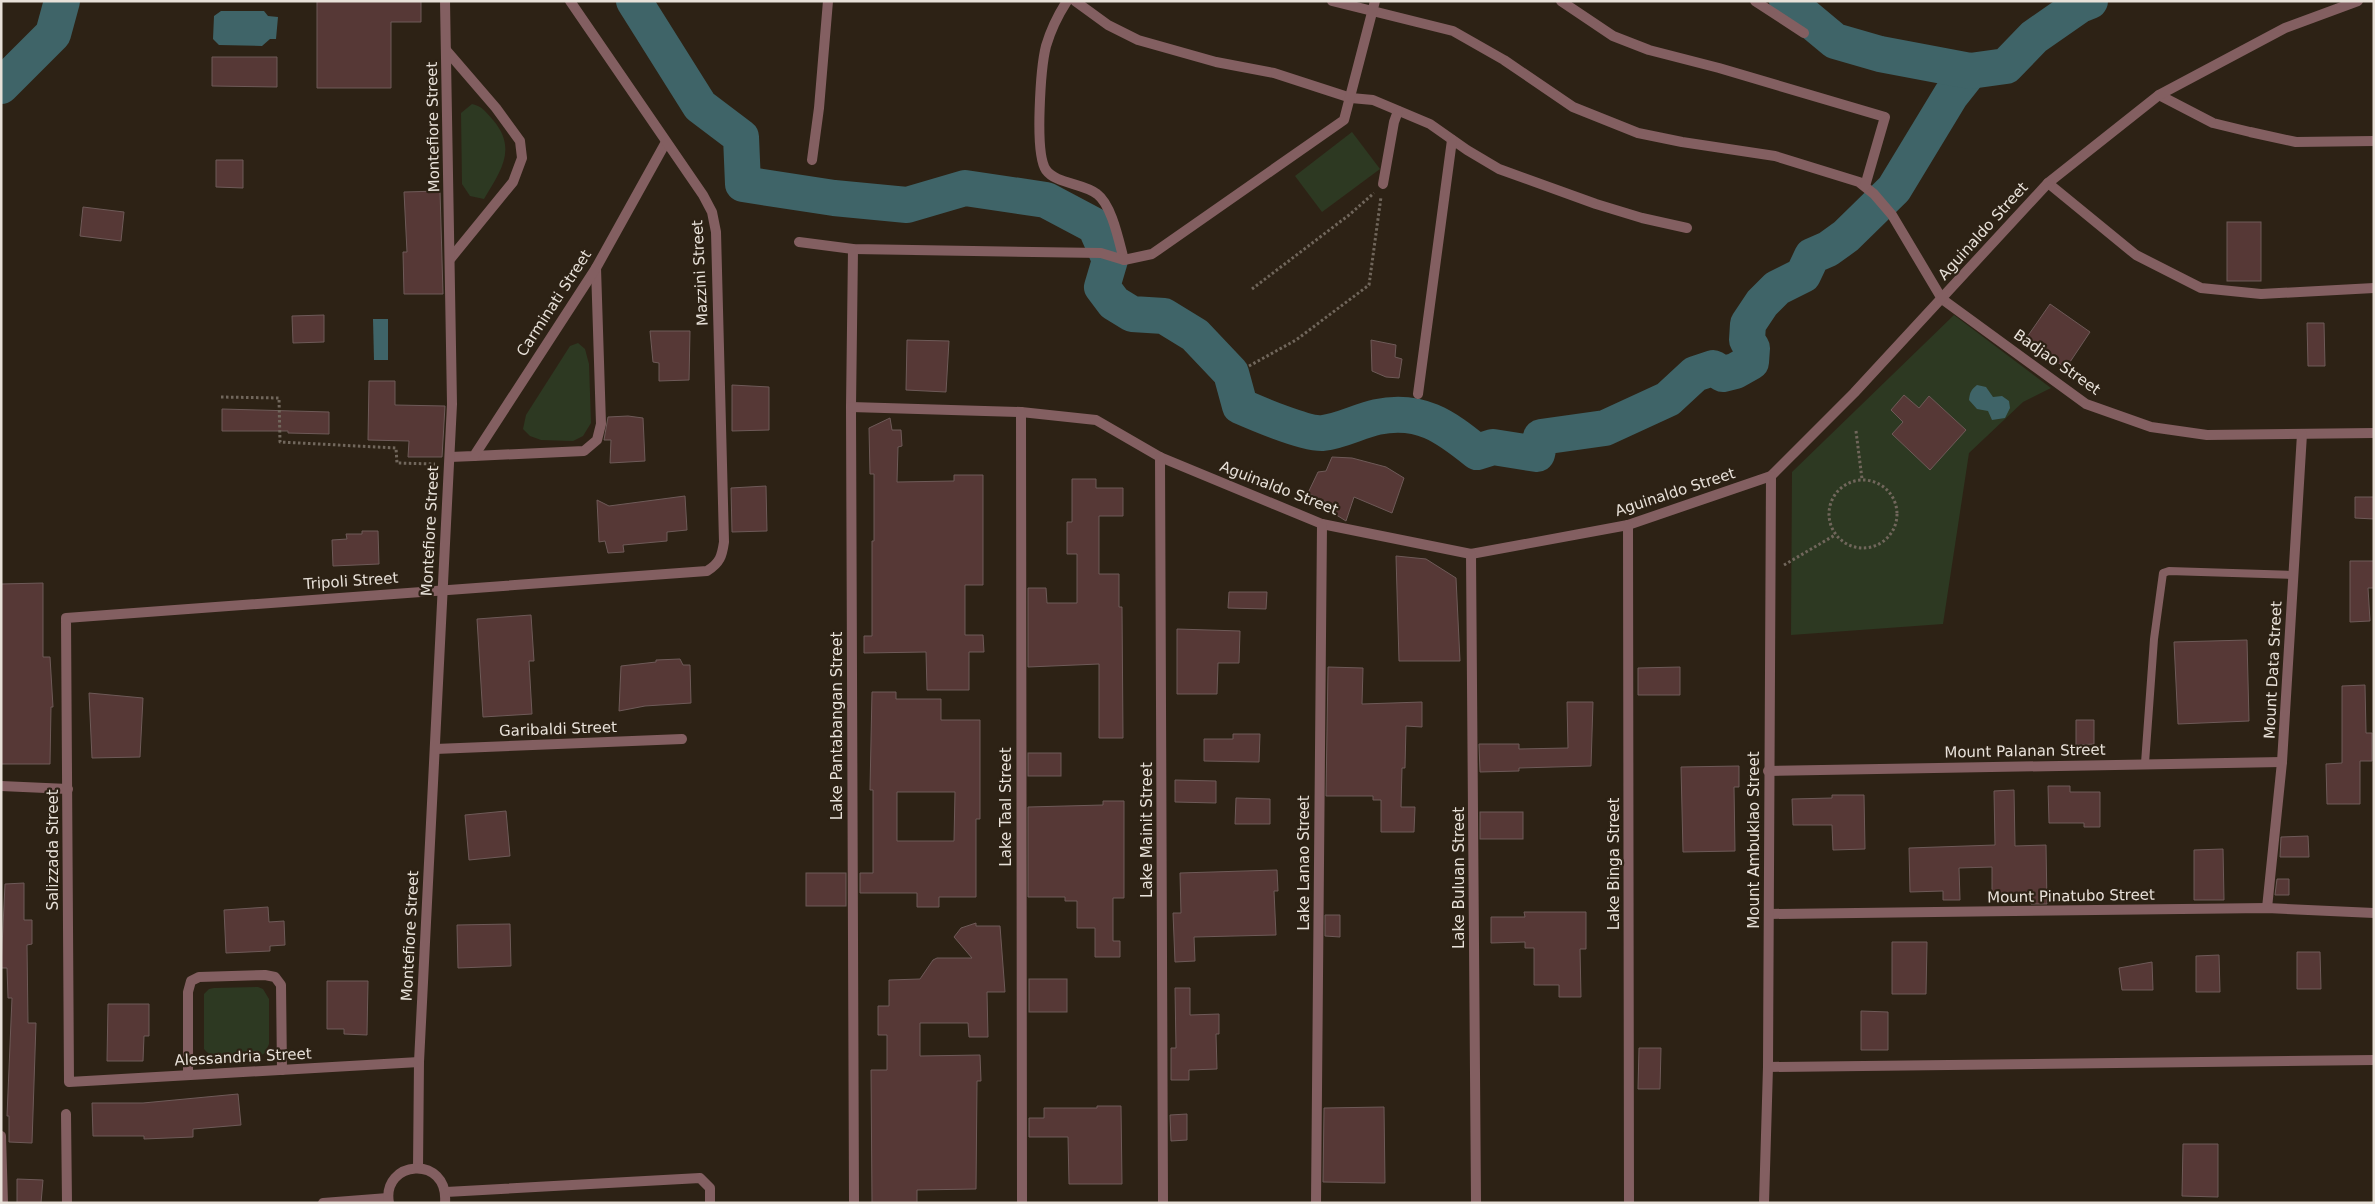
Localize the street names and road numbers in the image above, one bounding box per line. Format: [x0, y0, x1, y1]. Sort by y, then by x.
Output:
street label: Montefiore Street [423, 61, 443, 193]
street label: Aguinaldo Street [1934, 178, 2032, 284]
street label: Mazzini Street [688, 219, 712, 326]
street label: Carminati Street [513, 246, 595, 360]
street label: Badjao Street [2010, 325, 2104, 399]
street label: Aguinaldo Street [1217, 457, 1341, 519]
street label: Aguinaldo Street [1613, 464, 1738, 520]
street label: Montefiore Street [418, 465, 442, 597]
street label: Tripoli Street [302, 569, 399, 593]
street label: Mount Data Street [2260, 601, 2286, 739]
street label: Lake Pantabangan Street [828, 632, 846, 820]
street label: Garibaldi Street [499, 718, 617, 740]
street label: Mount Palanan Street [1944, 741, 2106, 761]
street label: Lake Taal Street [997, 747, 1015, 867]
street label: Mount Ambuklao Street [1745, 751, 1763, 929]
street label: Lake Mainit Street [1138, 762, 1156, 898]
street label: Salizzada Street [44, 789, 62, 911]
street label: Lake Lanao Street [1295, 795, 1313, 931]
street label: Lake Binga Street [1605, 798, 1623, 930]
street label: Lake Buluan Street [1450, 807, 1468, 949]
street label: Montefiore Street [398, 870, 422, 1002]
street label: Mount Pinatubo Street [1987, 886, 2155, 906]
street label: Alessandria Street [174, 1044, 312, 1070]

